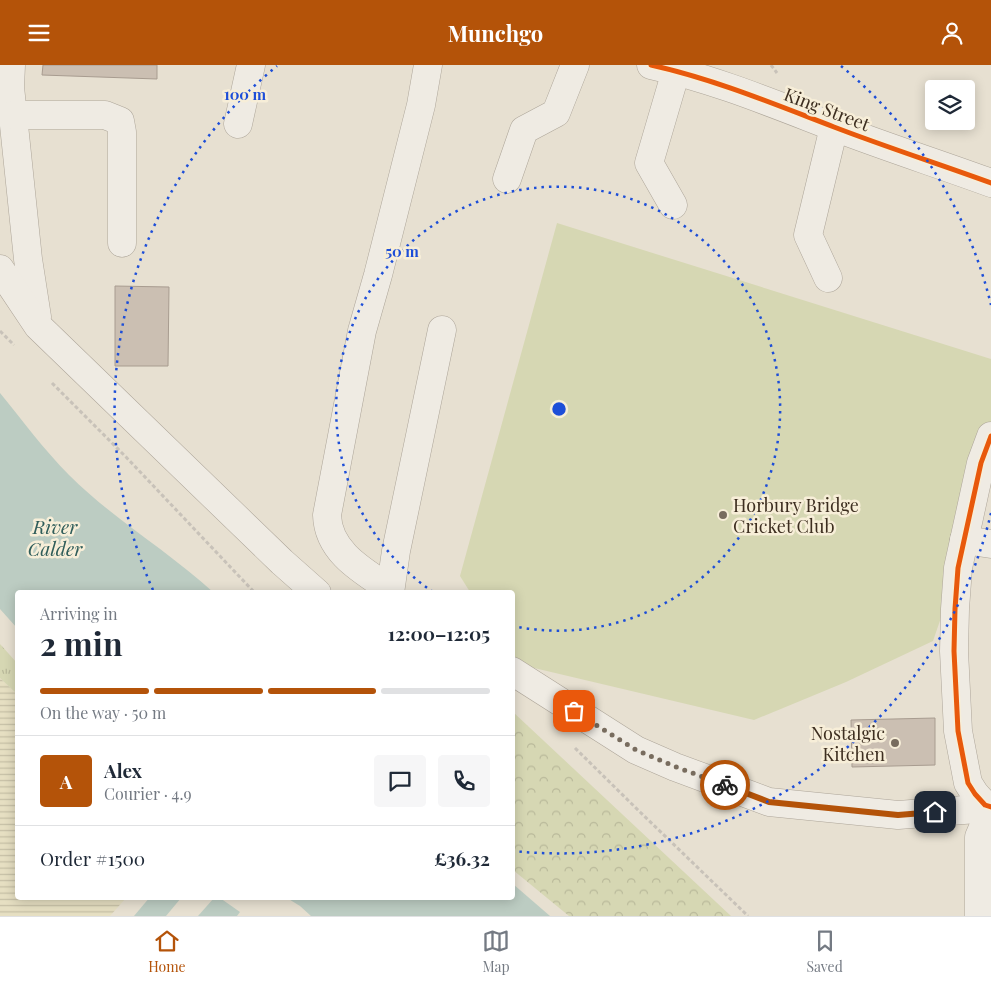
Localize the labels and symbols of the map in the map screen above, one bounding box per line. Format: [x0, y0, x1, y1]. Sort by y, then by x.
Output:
street label: King Street [781, 82, 874, 137]
text: 100 m [224, 84, 267, 104]
text: 50 m [385, 241, 419, 261]
centre of rings [550, 400, 568, 418]
place label: Horbury Bridge Cricket Club [733, 493, 859, 538]
marker: Horbury Bridge Cricket Club [717, 509, 729, 521]
water label: River Calder [28, 513, 83, 561]
pin [553, 690, 595, 732]
place label: Nostalgic Kitchen [811, 721, 885, 766]
marker: Nostalgic Kitchen [889, 737, 901, 749]
courier [700, 760, 750, 810]
pin [914, 791, 956, 833]

